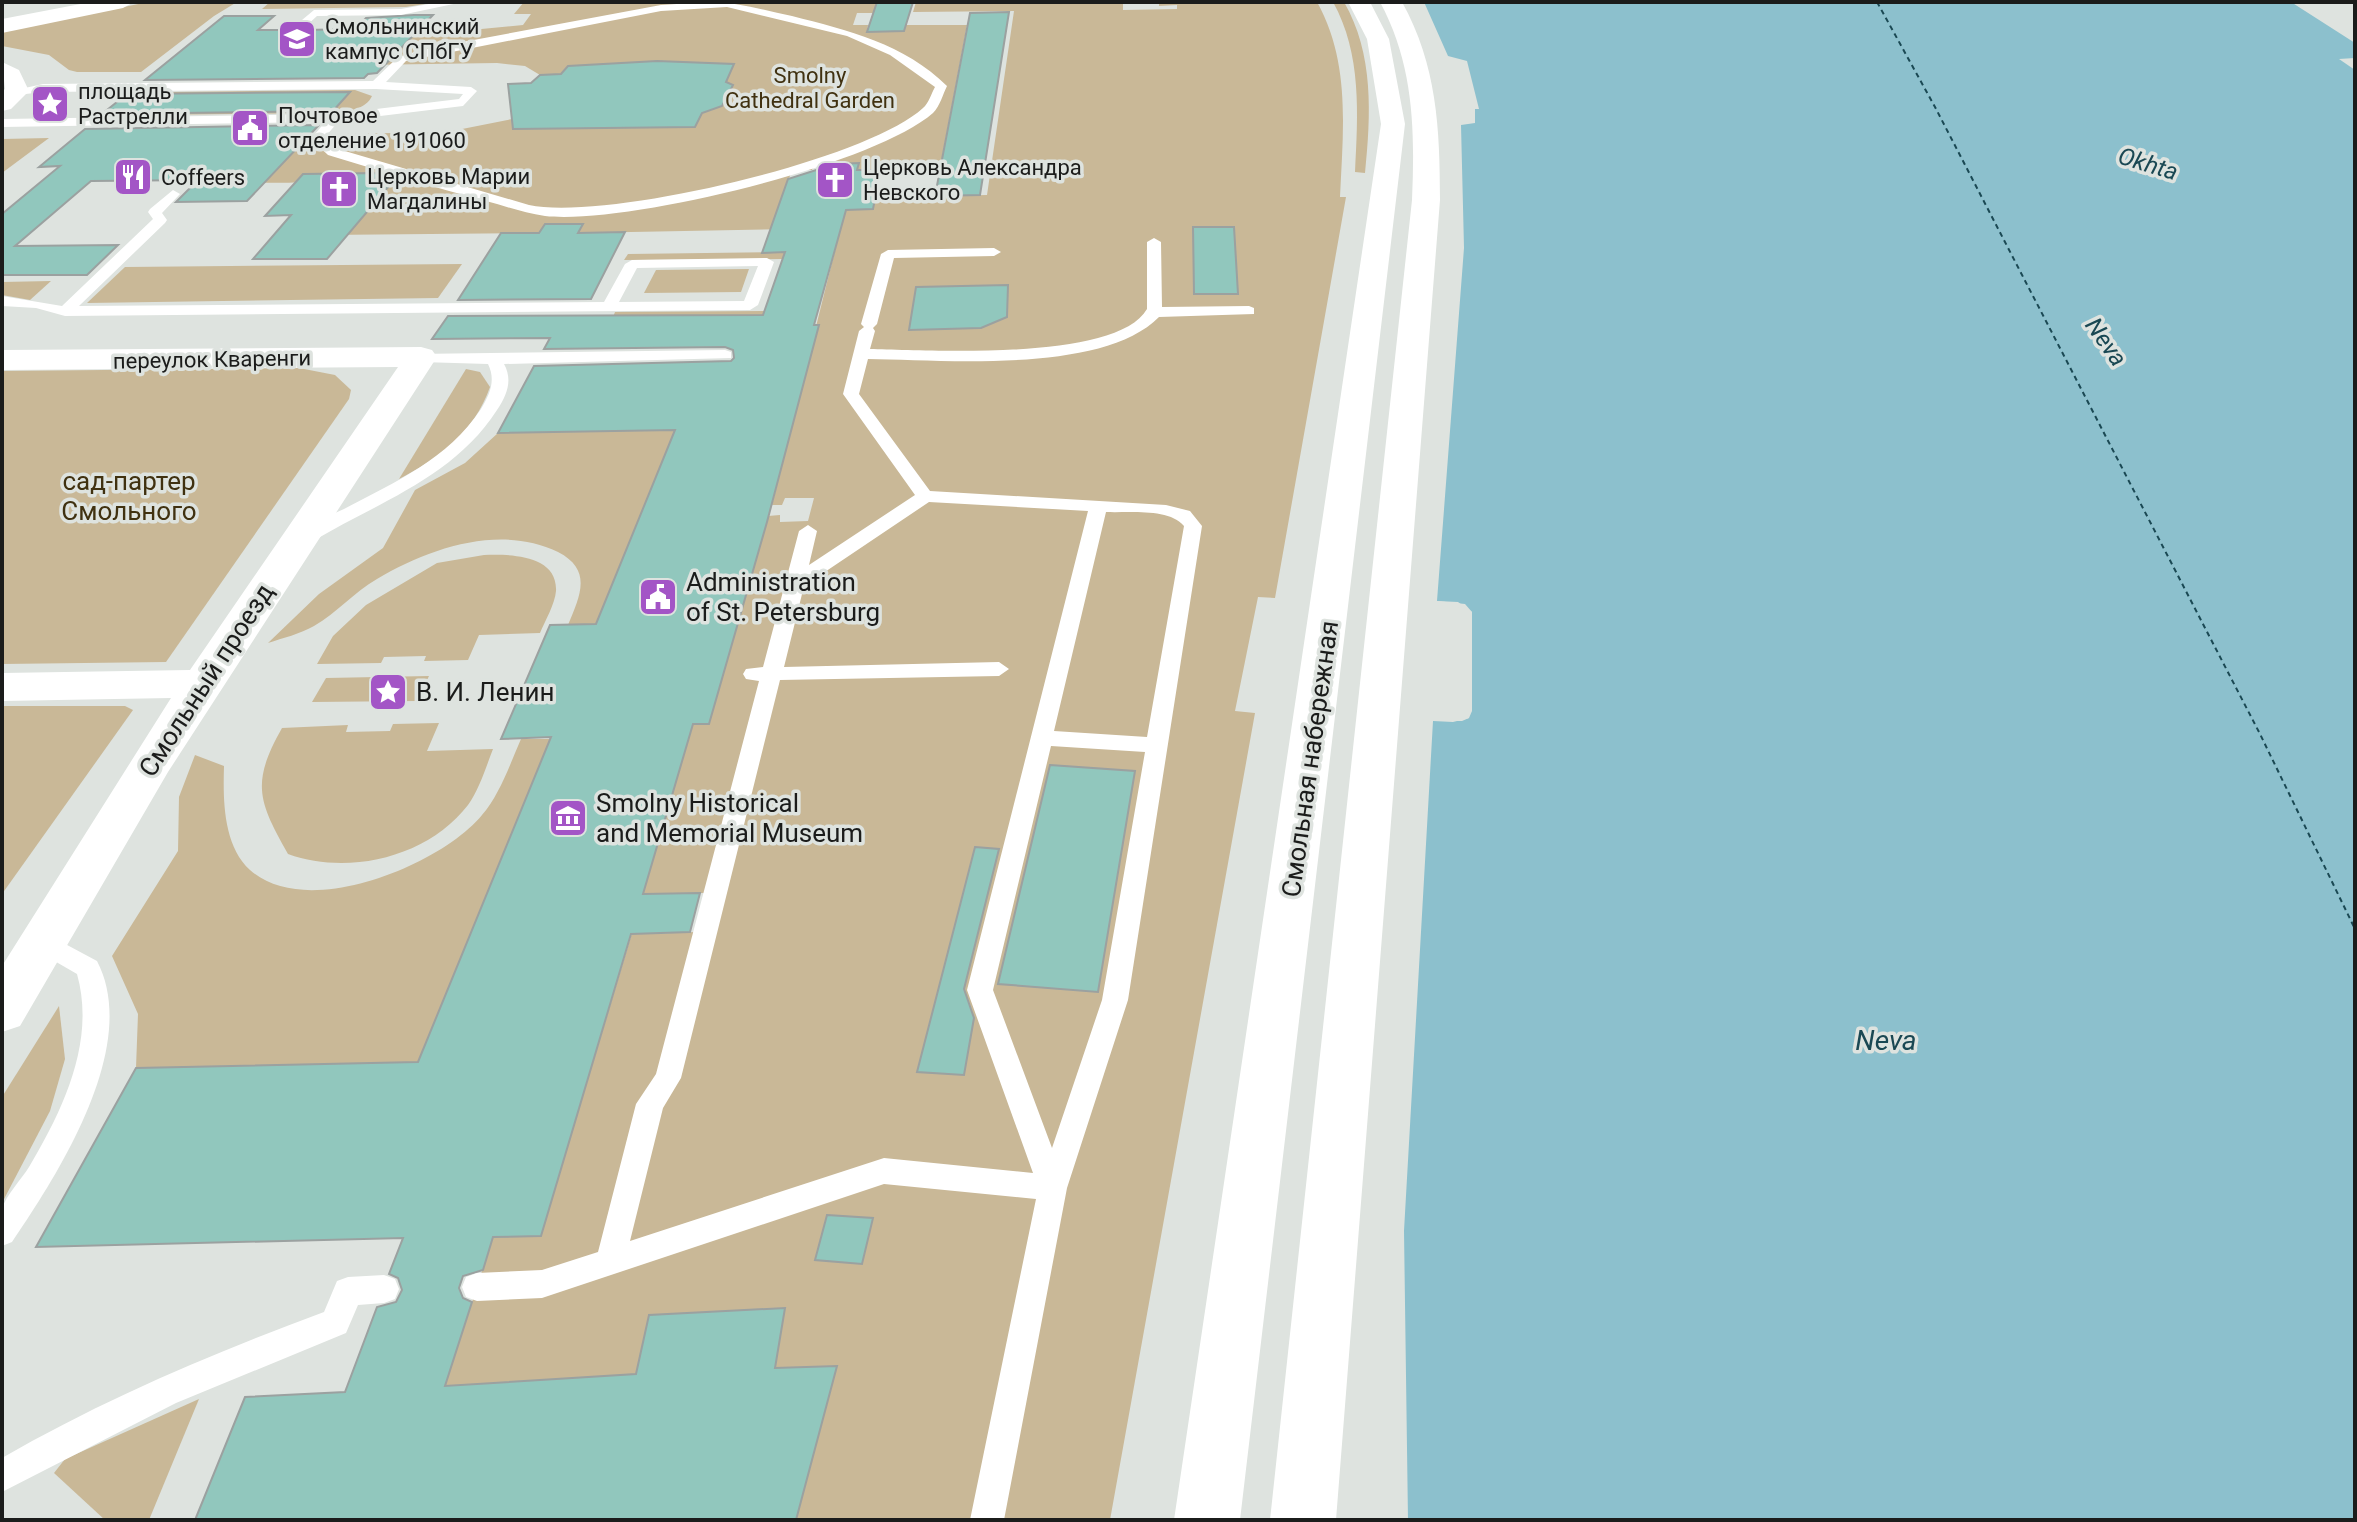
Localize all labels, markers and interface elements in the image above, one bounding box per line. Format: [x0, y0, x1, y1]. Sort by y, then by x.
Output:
place label: Смольнинский кампус СПбГУ [325, 14, 480, 64]
school or university icon: Смольнинский кампус СПбГУ [276, 18, 318, 60]
park label: Smolny Cathedral Garden [725, 63, 895, 113]
place label: площадь Растрелли [78, 79, 188, 129]
place icon: площадь Растрелли [29, 83, 71, 125]
place label: Почтовое отделение 191060 [278, 103, 466, 153]
public building icon: Почтовое отделение 191060 [229, 107, 271, 149]
water label: Okhta [2115, 142, 2181, 186]
place label: Церковь Александра Невского [863, 155, 1082, 205]
restaurant icon: Coffeers [112, 156, 154, 198]
church icon: Церковь Александра Невского [814, 159, 856, 201]
place label: Церковь Марии Магдалины [367, 164, 530, 214]
place label: Coffeers [161, 165, 245, 190]
church icon: Церковь Марии Магдалины [318, 168, 360, 210]
water label: Neva [2079, 312, 2133, 372]
street label: переулок Кваренги [113, 345, 311, 374]
park label: сад-партер Смольного [61, 466, 197, 526]
place label: Administration of St. Petersburg [686, 567, 880, 627]
public building icon: Administration of St. Petersburg [637, 576, 679, 618]
street label: Смольный проезд [132, 578, 280, 782]
street label: Смольная набережная [1276, 619, 1344, 899]
place icon: В. И. Ленин [367, 671, 409, 713]
place label: В. И. Ленин [416, 677, 555, 707]
place label: Smolny Historical and Memorial Museum [596, 788, 863, 848]
museum icon: Smolny Historical and Memorial Museum [547, 797, 589, 839]
water label: Neva [1855, 1024, 1917, 1057]

